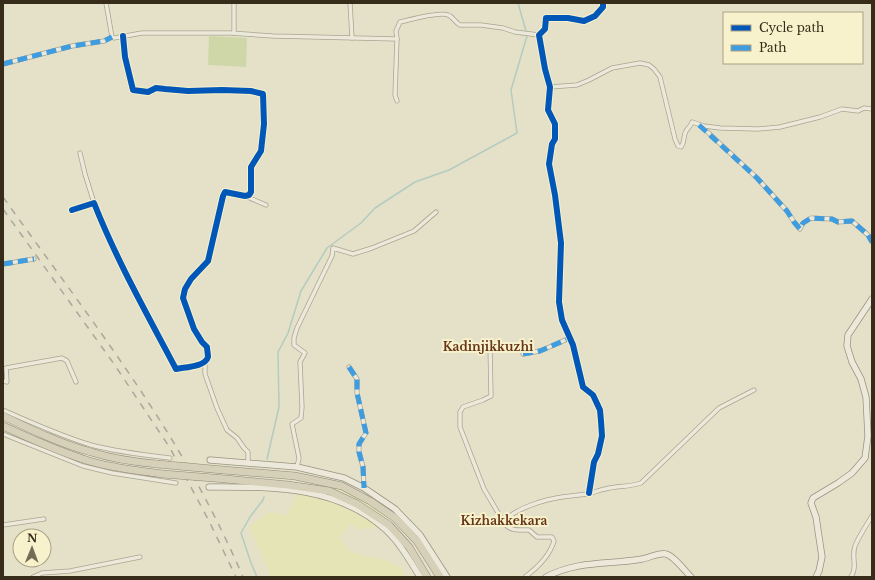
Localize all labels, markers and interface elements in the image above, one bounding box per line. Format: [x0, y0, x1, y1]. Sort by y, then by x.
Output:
legend [723, 12, 863, 64]
text: Cycle path [759, 20, 824, 35]
text: Path [759, 40, 787, 55]
district label: Kadinjikkuzhi [443, 339, 534, 354]
district label: Kizhakkekara [461, 513, 548, 528]
north arrow [12, 528, 52, 568]
text: N [27, 531, 38, 545]

